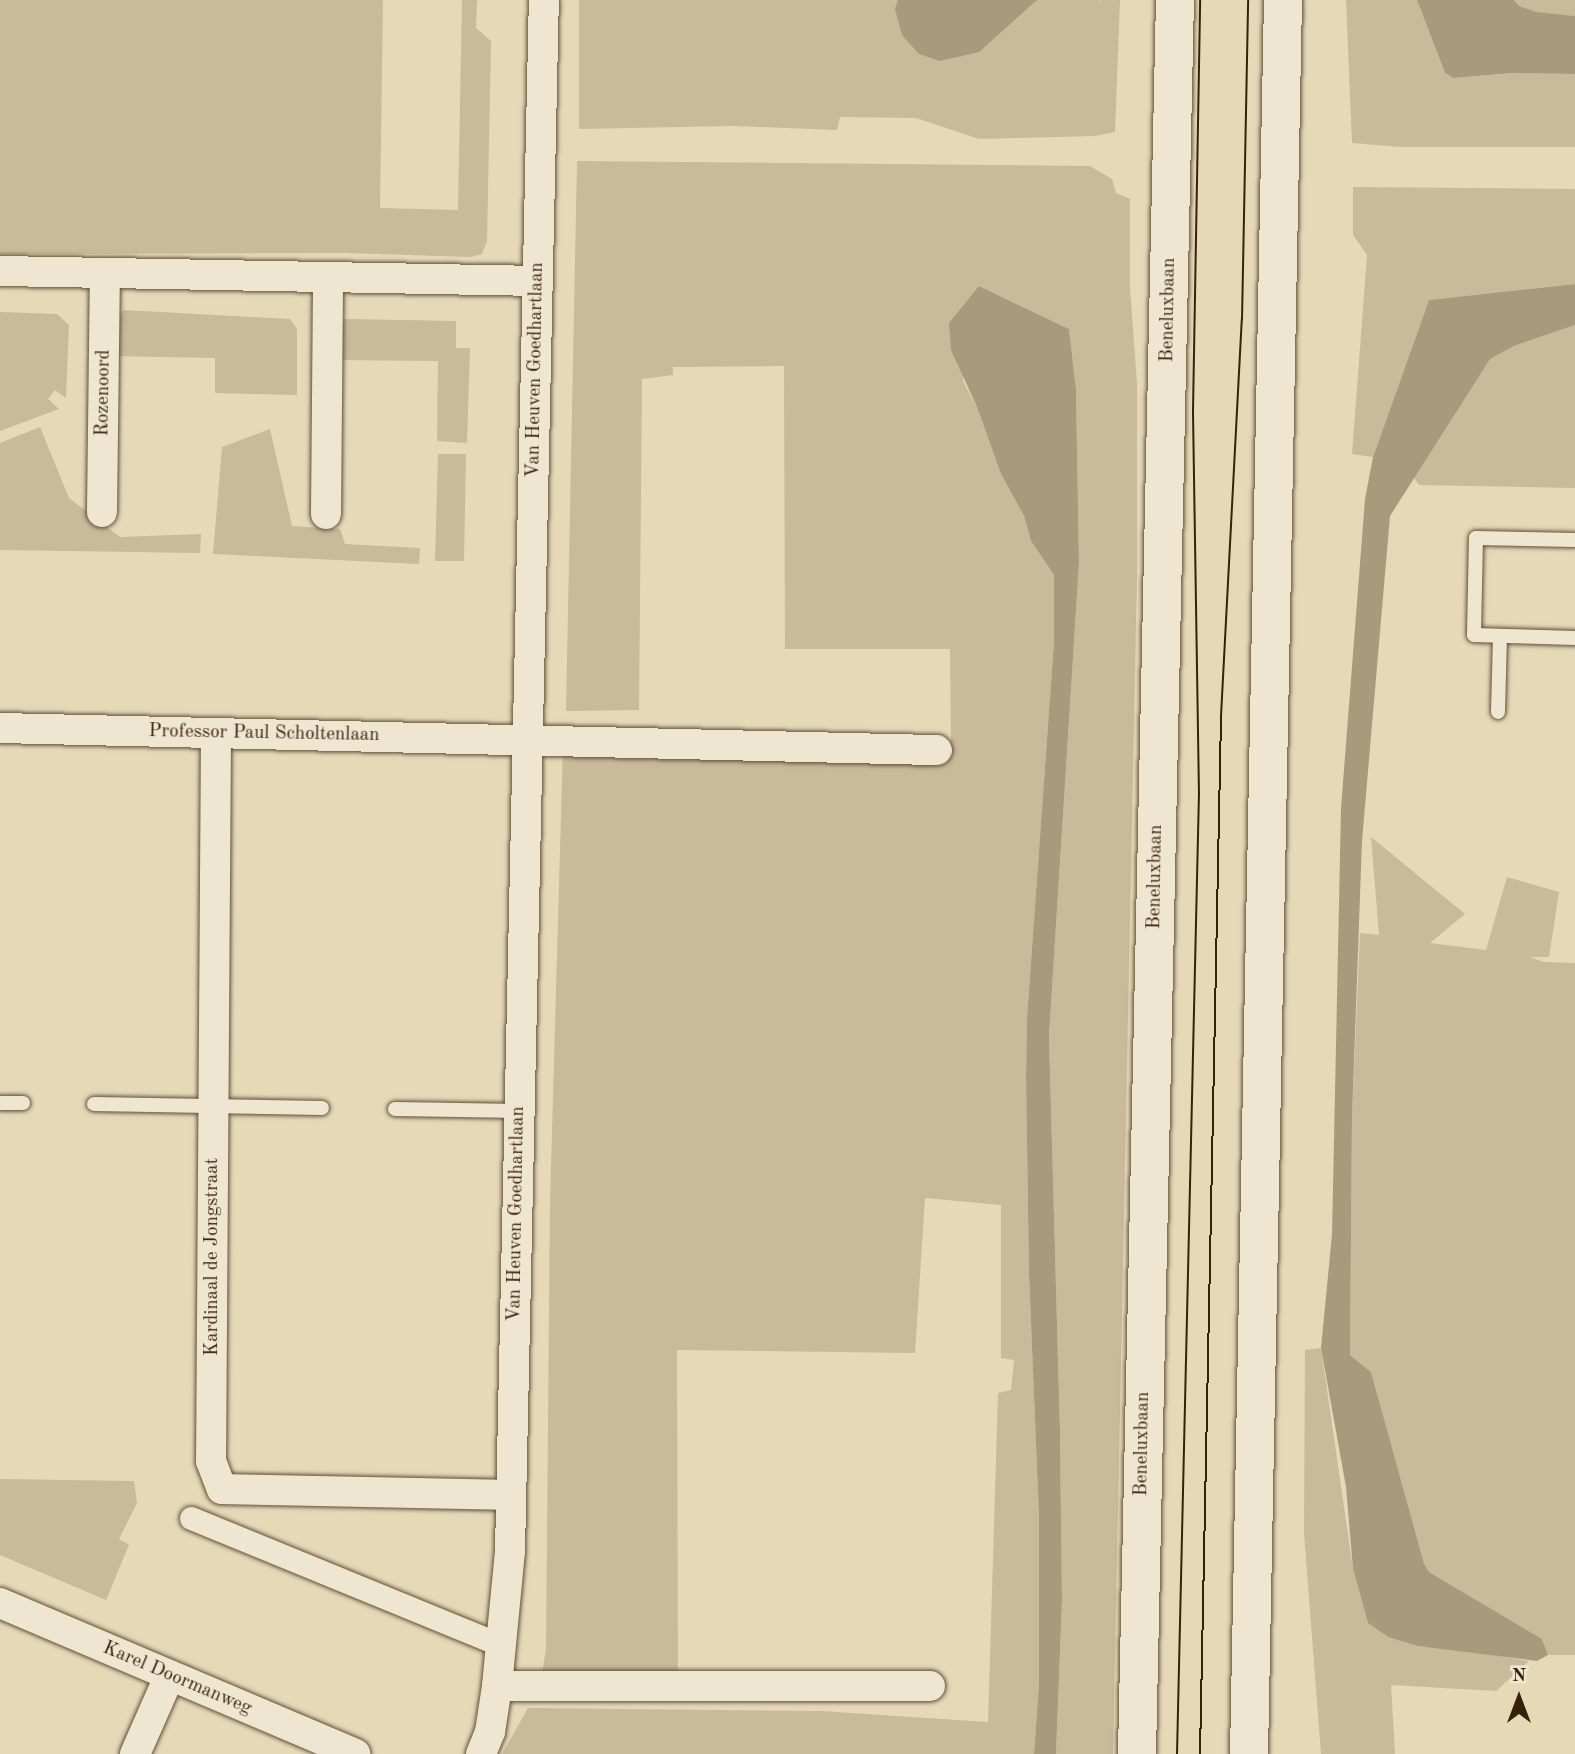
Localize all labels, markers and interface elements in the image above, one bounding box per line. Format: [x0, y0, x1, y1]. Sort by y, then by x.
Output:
street label: Beneluxbaan [1157, 257, 1181, 363]
street label: Van Heuven Goedhartlaan [523, 262, 549, 478]
street label: Rozenoord [92, 349, 116, 437]
street label: Professor Paul Scholtenlaan [148, 721, 380, 747]
street label: Beneluxbaan [1144, 824, 1168, 930]
street label: Van Heuven Goedhartlaan [504, 1106, 530, 1322]
street label: Kardinaal de Jongstraat [202, 1158, 224, 1356]
street label: Beneluxbaan [1131, 1391, 1155, 1497]
street label: Karel Doormanweg [99, 1637, 255, 1721]
north arrow [1484, 1663, 1554, 1733]
text: N [1512, 1667, 1526, 1686]

